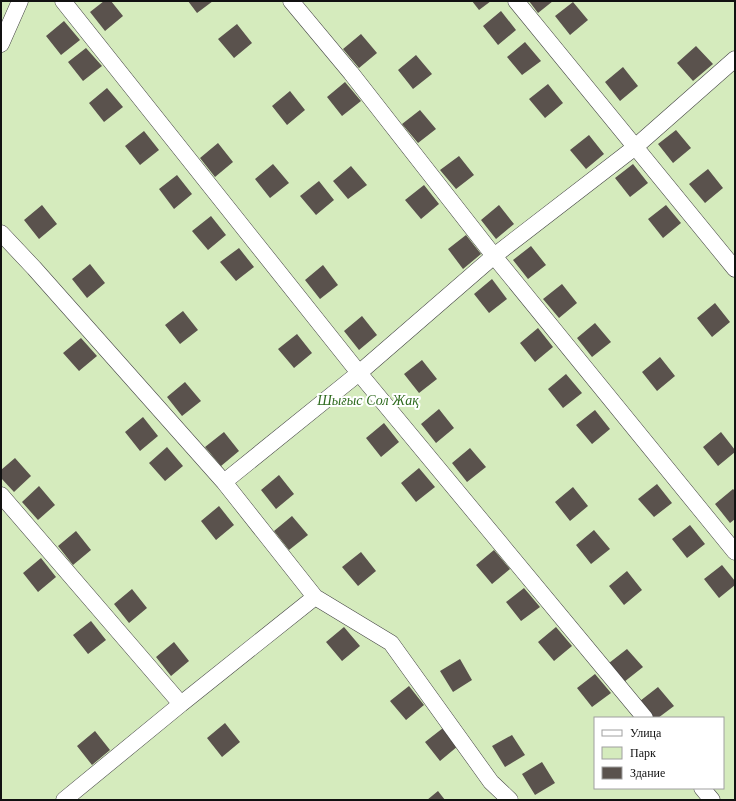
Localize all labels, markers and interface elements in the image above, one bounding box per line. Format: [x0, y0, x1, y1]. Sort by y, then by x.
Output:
park label: Шығыс Сол Жақ [316, 391, 419, 409]
legend [594, 717, 724, 789]
text: Улица [630, 725, 662, 740]
text: Парк [630, 745, 656, 760]
text: Здание [630, 765, 665, 780]

